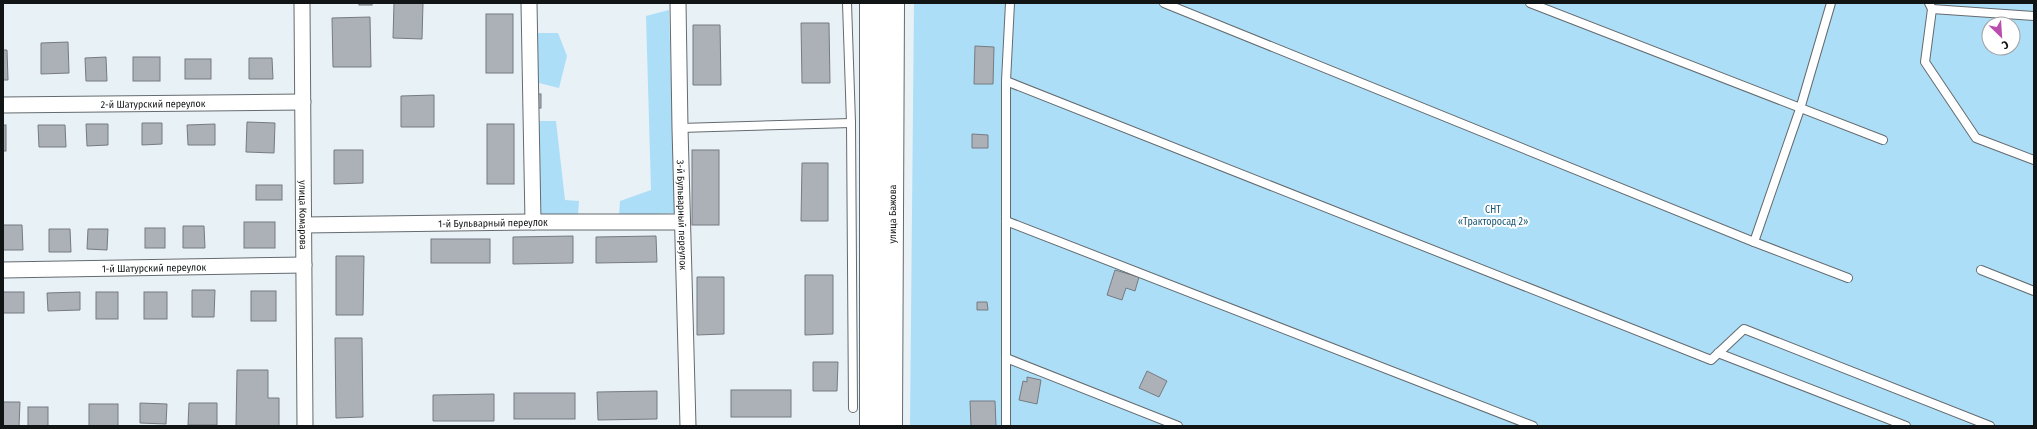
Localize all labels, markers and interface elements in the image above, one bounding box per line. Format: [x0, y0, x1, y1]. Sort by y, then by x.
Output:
north arrow [1981, 16, 2021, 56]
text: С [1999, 38, 2010, 52]
street label: 2-й Шатурский переулок [101, 98, 206, 111]
street label: 3-й Бульварный переулок [674, 160, 689, 271]
street label: улица Комарова [296, 180, 309, 250]
street label: улица Бажова [887, 184, 899, 244]
park label: СНТ «Тракторосад 2» [1458, 204, 1528, 228]
street label: 1-й Бульварный переулок [438, 217, 548, 230]
street label: 1-й Шатурский переулок [102, 262, 206, 275]

